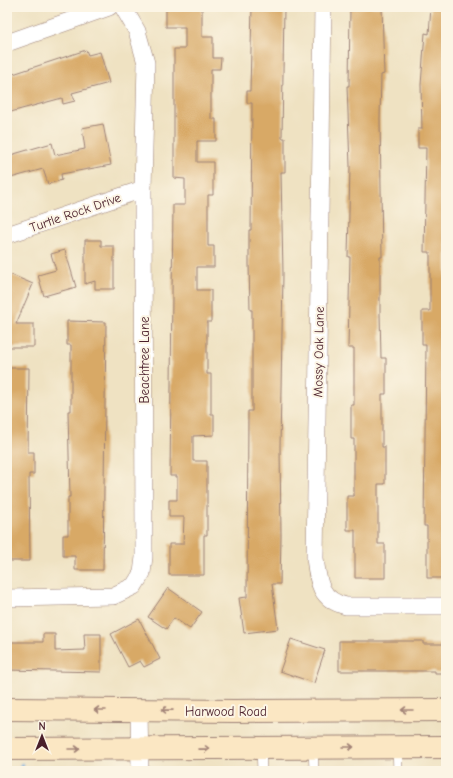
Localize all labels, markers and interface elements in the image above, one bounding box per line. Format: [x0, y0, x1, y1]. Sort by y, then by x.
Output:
street label: Turtle Rock Drive [28, 190, 123, 235]
street label: Mossy Oak Lane [310, 306, 327, 398]
street label: Beachtree Lane [137, 316, 152, 404]
street label: Harwood Road [185, 704, 267, 719]
one-way arrow [94, 706, 107, 714]
one-way arrow [161, 706, 174, 714]
one-way arrow [401, 706, 414, 714]
north arrow [22, 716, 62, 756]
text: N [38, 720, 46, 733]
one-way arrow [341, 744, 354, 751]
one-way arrow [67, 745, 80, 753]
one-way arrow [197, 745, 210, 753]

